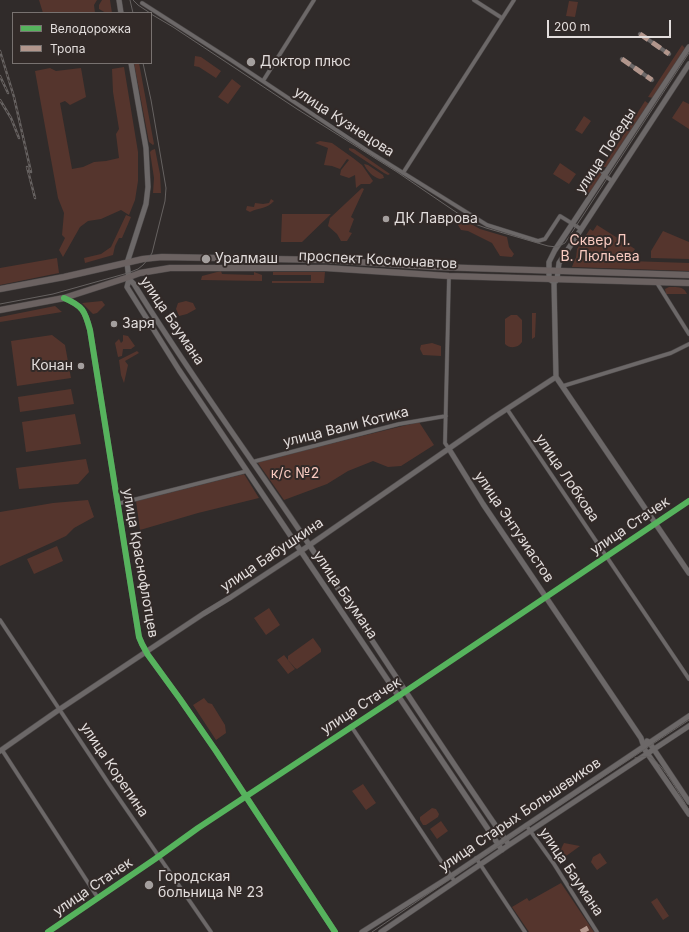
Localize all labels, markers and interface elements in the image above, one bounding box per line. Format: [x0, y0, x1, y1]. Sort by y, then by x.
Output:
legend [12, 12, 152, 64]
scale bar [549, 12, 673, 38]
text: 200 m [554, 19, 590, 34]
text: Велодорожка [50, 21, 131, 36]
text: Тропа [50, 41, 85, 56]
place label: Доктор плюс [260, 54, 351, 70]
marker: Доктор плюс [245, 56, 257, 68]
street label: улица Кузнецова [291, 83, 397, 161]
street label: улица Победы [572, 105, 640, 197]
place label: ДК Лаврова [394, 211, 478, 227]
marker: ДК Лаврова [381, 214, 391, 224]
park label: Сквер Л. В. Люльева [560, 233, 640, 266]
street label: проспект Космонавтов [298, 247, 458, 273]
place label: Уралмаш [215, 251, 278, 267]
marker: Уралмаш [200, 253, 212, 265]
street label: улица Баумана [136, 274, 208, 368]
place label: Заря [122, 316, 155, 332]
marker: Заря [109, 319, 119, 329]
place label: Конан [31, 358, 73, 374]
marker: Конан [76, 361, 86, 371]
street label: улица Вали Котика [282, 403, 410, 451]
street label: улица Лобкова [531, 431, 603, 525]
park label: к/с №2 [271, 466, 319, 482]
street label: улица Энтузиастов [471, 468, 557, 586]
street label: улица Краснофлотцев [119, 487, 161, 639]
street label: улица Стачек [587, 493, 673, 559]
street label: улица Бабушкина [217, 514, 327, 596]
street label: улица Баумана [309, 548, 381, 642]
street label: улица Стачек [318, 674, 404, 738]
street label: улица Корепина [76, 720, 152, 820]
street label: улица Старых Большевиков [436, 754, 604, 876]
street label: улица Баумана [535, 825, 607, 919]
street label: улица Стачек [50, 854, 136, 920]
place label: Городская больница № 23 [158, 869, 264, 902]
marker: Городская больница № 23 [143, 879, 155, 891]

